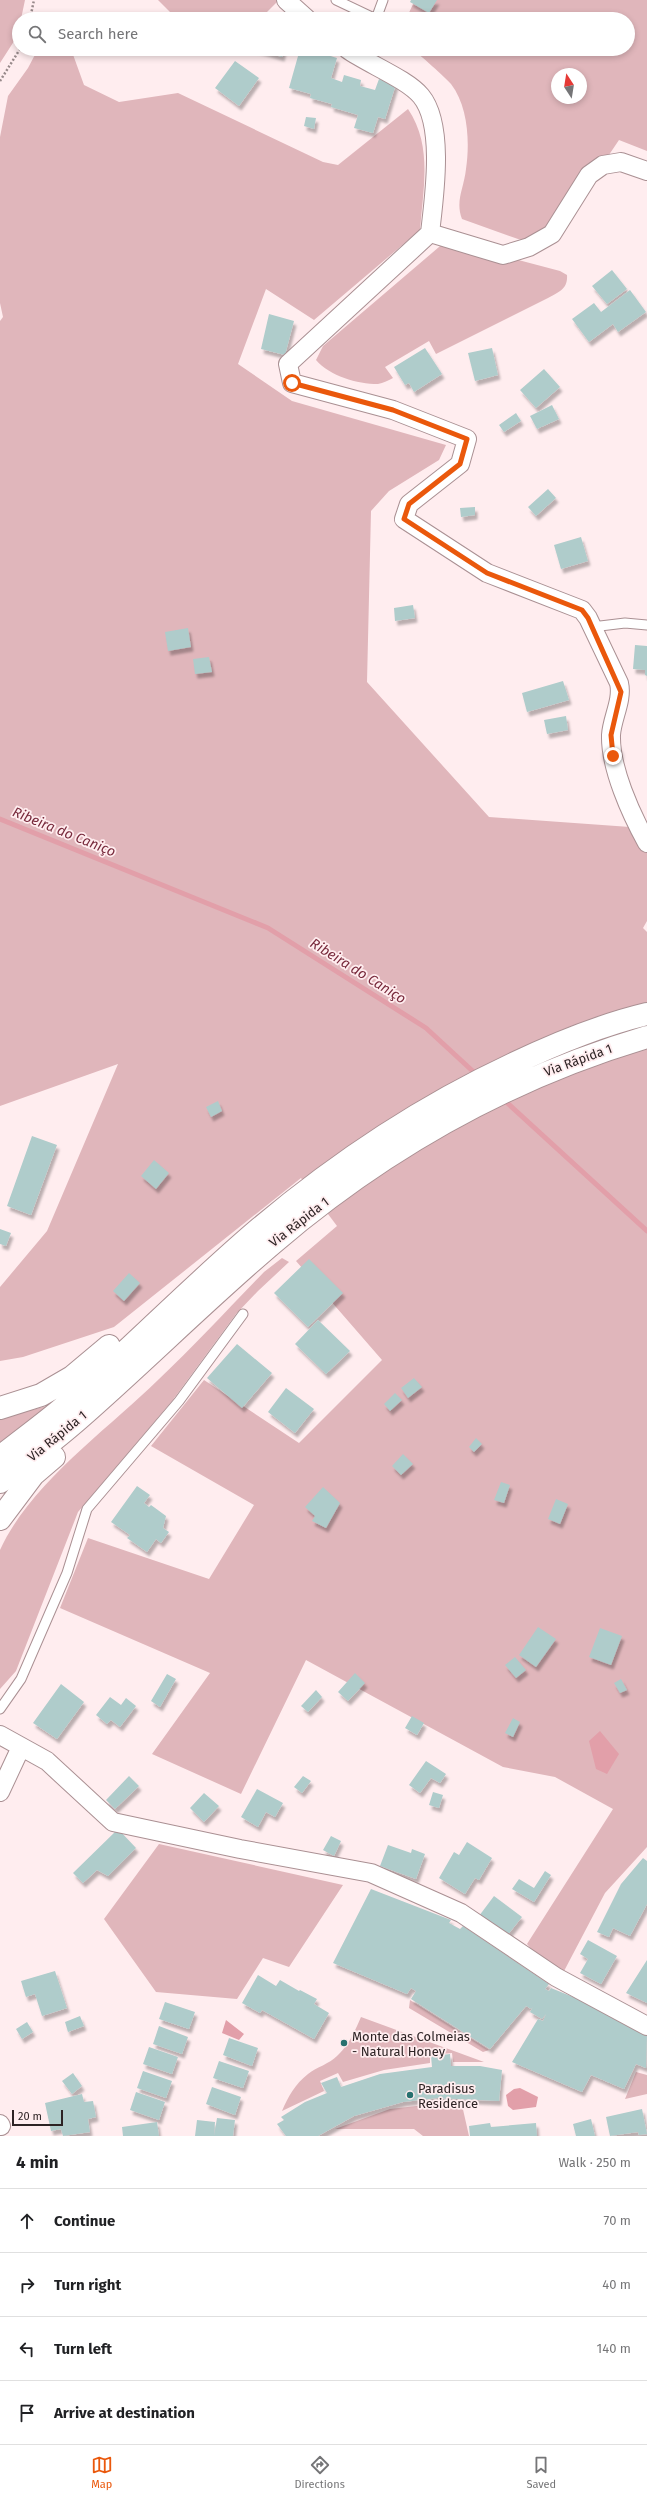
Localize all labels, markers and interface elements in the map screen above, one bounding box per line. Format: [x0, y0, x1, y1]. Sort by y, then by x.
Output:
search box [12, 12, 635, 56]
icon: search [26, 23, 48, 45]
text: Search here [58, 25, 138, 43]
north arrow [551, 68, 587, 104]
route start [283, 374, 301, 392]
route end [604, 747, 622, 765]
water label: Ribeira do Caniço [10, 804, 118, 860]
water label: Ribeira do Caniço [307, 935, 409, 1007]
street label: Via Rápida 1 [542, 1041, 614, 1079]
street label: Via Rápida 1 [266, 1194, 332, 1250]
street label: Via Rápida 1 [24, 1408, 90, 1464]
place label: Monte das Colmeias - Natural Honey [352, 2029, 470, 2059]
marker: Monte das Colmeias - Natural Honey [339, 2038, 349, 2048]
place label: Paradisus Residence [418, 2081, 478, 2111]
marker: Paradisus Residence [405, 2090, 415, 2100]
scale bar [12, 2108, 63, 2127]
text: 20 m [18, 2110, 42, 2123]
text: 4 min [16, 2152, 59, 2173]
text: Walk · 250 m [558, 2155, 631, 2170]
icon: ahead [16, 2210, 38, 2232]
text: Continue [54, 2212, 115, 2230]
text: 70 m [604, 2213, 631, 2228]
icon: right [16, 2274, 38, 2296]
text: Turn right [54, 2276, 121, 2294]
text: 40 m [602, 2277, 631, 2292]
icon: left [16, 2338, 38, 2360]
text: Turn left [54, 2340, 112, 2358]
text: 140 m [597, 2341, 631, 2356]
icon: arrive [16, 2402, 38, 2424]
text: Arrive at destination [54, 2404, 195, 2422]
tab: Map [91, 2454, 113, 2491]
tab: Directions [294, 2454, 345, 2491]
tab: Saved [526, 2454, 556, 2491]

